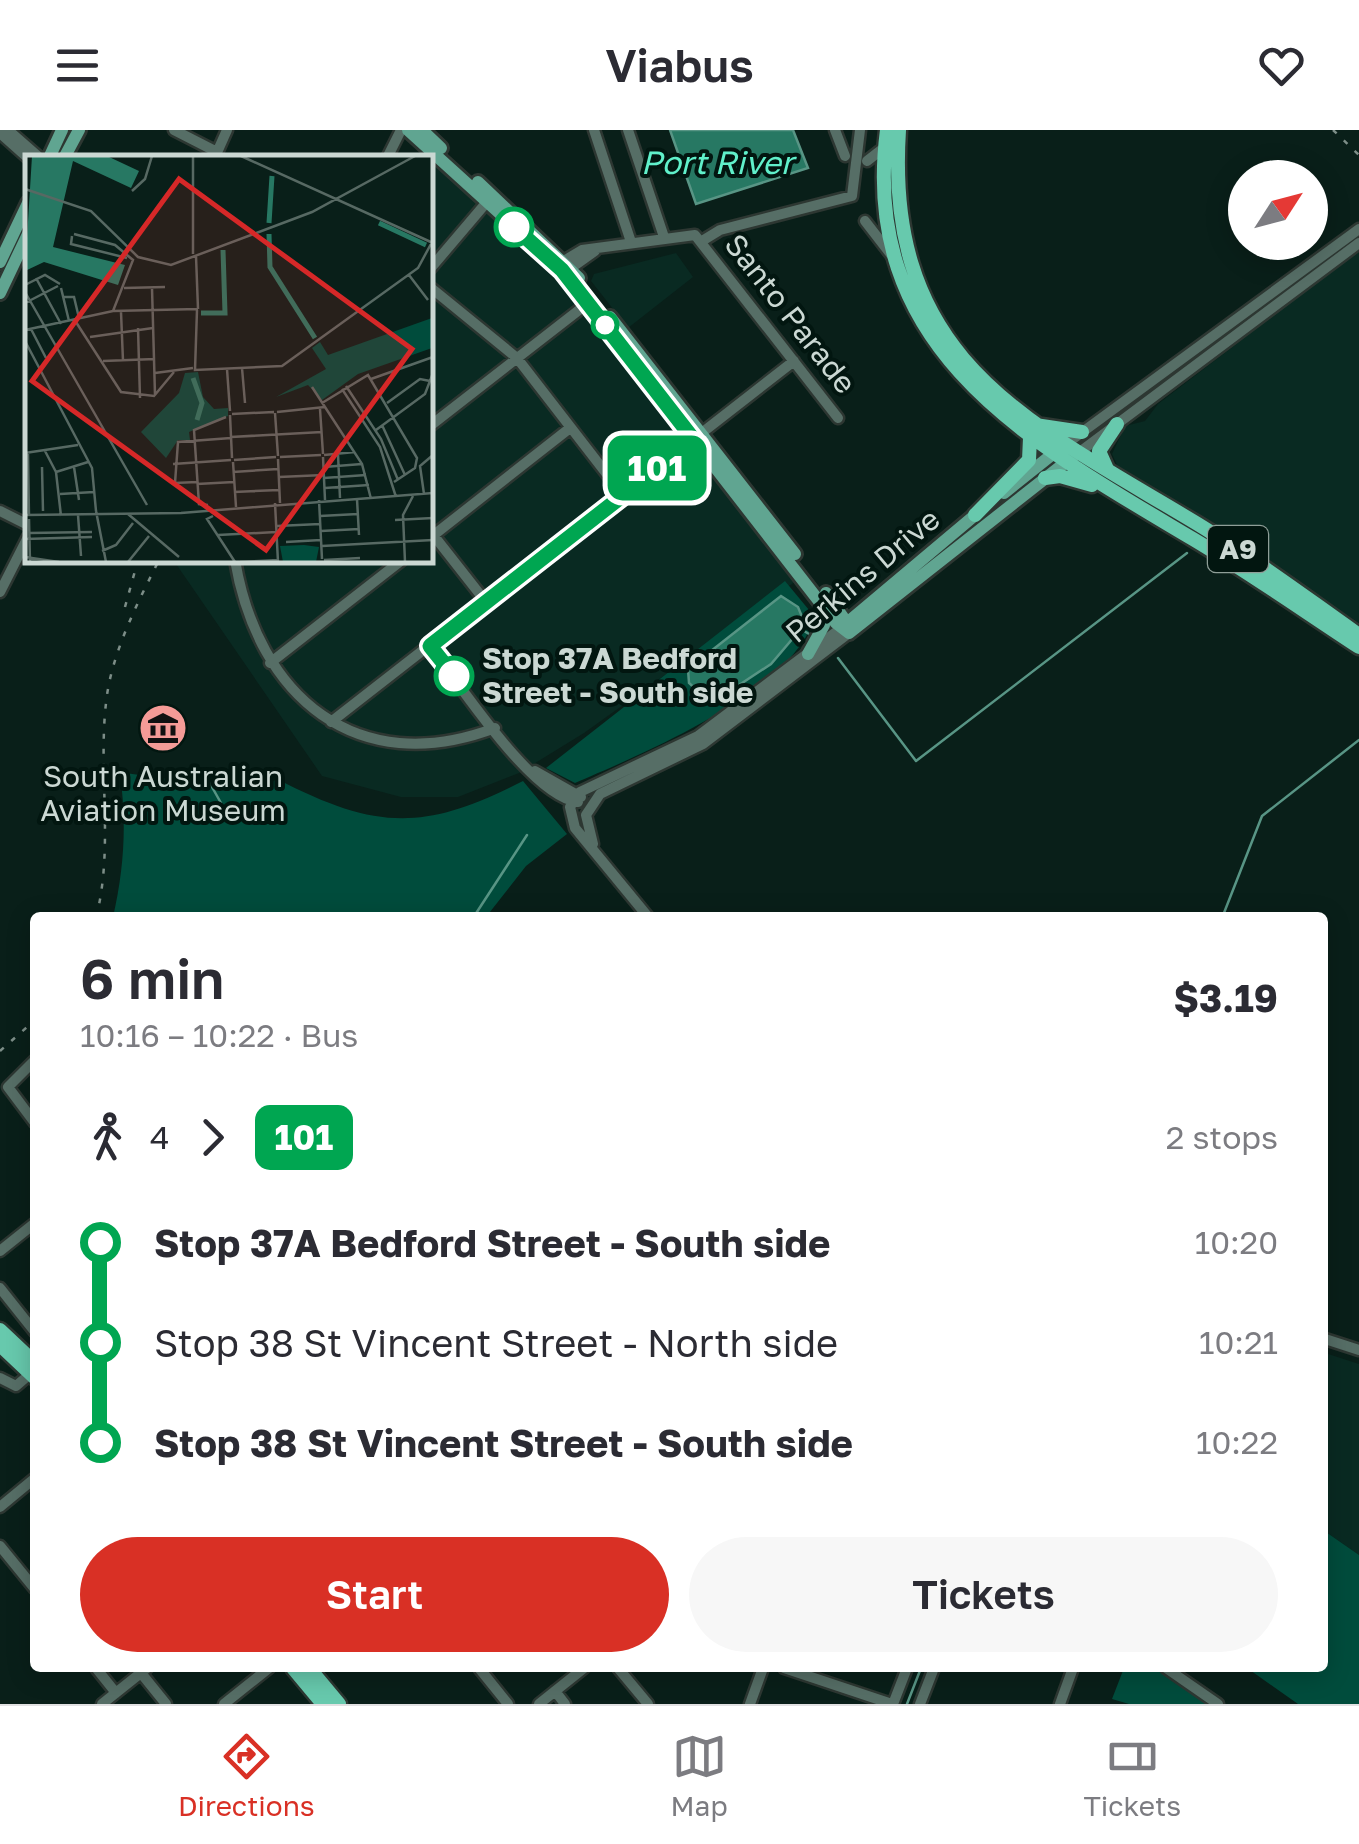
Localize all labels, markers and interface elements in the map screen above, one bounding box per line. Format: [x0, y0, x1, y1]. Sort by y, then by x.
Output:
icon: menu [50, 38, 105, 93]
text: Viabus [605, 38, 754, 92]
icon: heart [1254, 38, 1309, 93]
water label: Port River [641, 143, 798, 181]
inset map [25, 155, 432, 562]
north arrow [1228, 160, 1328, 260]
map controls [1228, 160, 1328, 260]
unlabelled marker [495, 208, 533, 246]
street label: Santo Parade [717, 227, 864, 400]
unlabelled marker [592, 312, 618, 338]
line badge: 101 [600, 436, 714, 500]
text: 101 [628, 447, 686, 489]
street label: Perkins Drive [778, 500, 947, 650]
road number: A9 [1208, 526, 1268, 572]
place label: Stop 37A Bedford Street - South side [482, 640, 753, 710]
marker: Stop 37A Bedford Street - South side [435, 657, 473, 695]
museum icon: South Australian Aviation Museum [137, 702, 189, 754]
place label: South Australian Aviation Museum [40, 758, 286, 828]
text: 6 min [80, 945, 224, 1011]
text: $3.19 [1173, 975, 1278, 1020]
text: 10:16 – 10:22 · Bus [80, 1016, 358, 1054]
icon: walk [80, 1110, 135, 1165]
icon: forward [185, 1110, 240, 1165]
text: 101 [275, 1116, 333, 1158]
text: 4 [150, 1118, 170, 1156]
text: 2 stops [1166, 1118, 1278, 1156]
text: Stop 37A Bedford Street - South side [154, 1220, 830, 1265]
text: 10:20 [1195, 1223, 1278, 1261]
text: Stop 38 St Vincent Street - North side [154, 1320, 838, 1365]
text: 10:21 [1199, 1323, 1278, 1361]
text: Stop 38 St Vincent Street - South side [154, 1420, 853, 1465]
text: 10:22 [1196, 1423, 1278, 1461]
button: Start [80, 1537, 669, 1652]
button: Tickets [689, 1537, 1278, 1652]
tab: Directions [178, 1729, 315, 1822]
tab: Map [671, 1729, 728, 1822]
tab: Tickets [1083, 1729, 1181, 1822]

